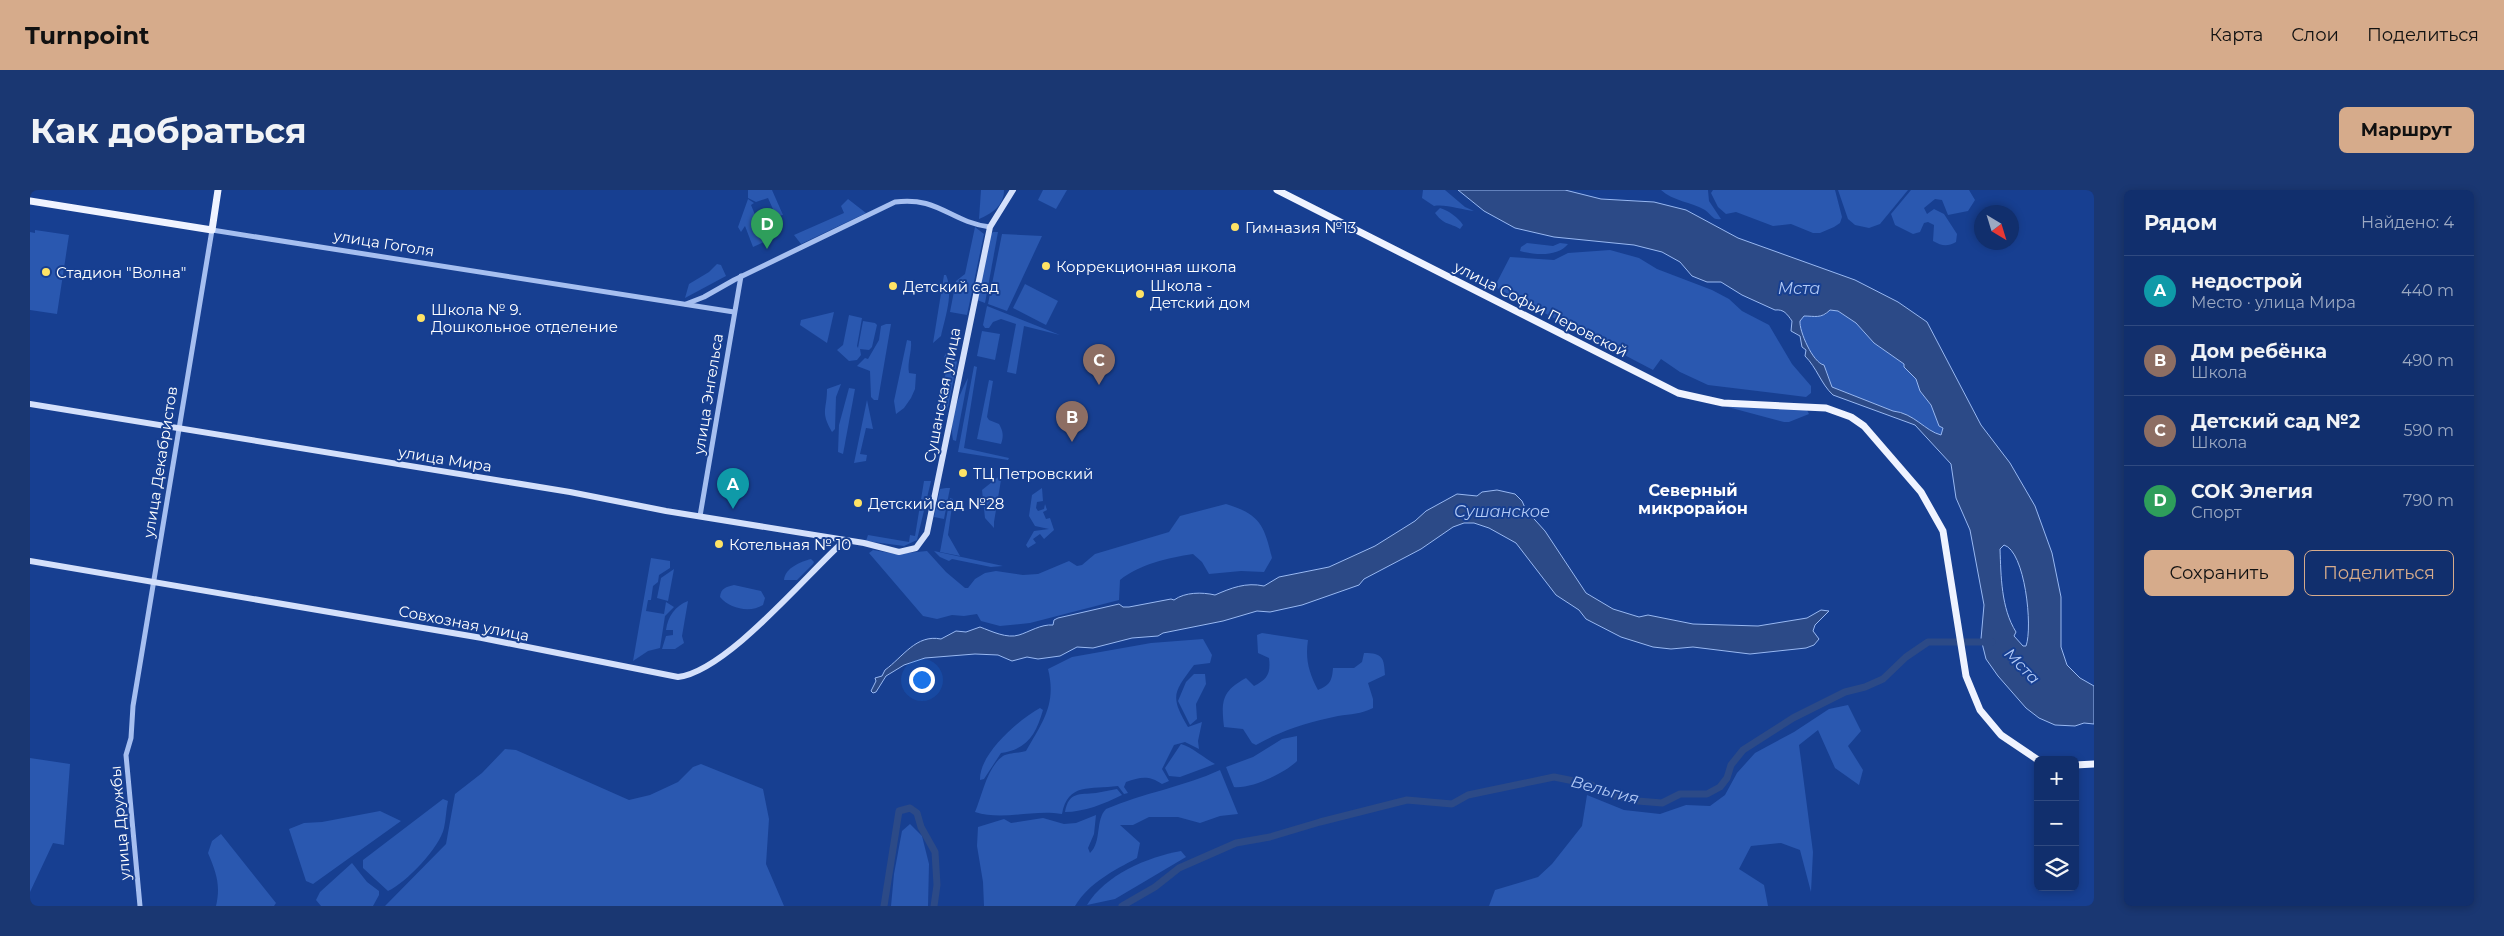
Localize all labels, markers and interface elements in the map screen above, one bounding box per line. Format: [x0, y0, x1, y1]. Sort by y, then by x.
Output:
text: Turnpoint [25, 21, 149, 50]
text: Карта [2209, 24, 2263, 46]
text: Слои [2291, 24, 2339, 46]
text: Поделиться [2367, 24, 2479, 46]
button: Маршрут [2339, 107, 2474, 153]
text: Как добраться [30, 109, 307, 152]
north arrow [1974, 205, 2019, 250]
pin: D [751, 208, 783, 249]
text: Рядом [2144, 210, 2217, 235]
text: Найдено: 4 [2361, 213, 2454, 232]
place label: Гимназия №13 [1245, 218, 1356, 237]
marker: Гимназия №13 [1229, 221, 1241, 233]
street label: улица Гоголя [331, 225, 436, 260]
street label: улица Софьи Перовской [1450, 256, 1631, 361]
place label: Коррекционная школа [1056, 257, 1236, 276]
marker: Коррекционная школа [1040, 260, 1052, 272]
place label: Стадион "Волна" [56, 263, 186, 282]
marker: Стадион "Волна" [40, 266, 52, 278]
text: недострой [2191, 270, 2303, 293]
place label: Школа - Детский дом [1150, 276, 1250, 312]
place label: Детский сад [903, 277, 999, 296]
water label: Мста [1778, 279, 1820, 298]
marker: Детский сад [887, 280, 899, 292]
text: A [2154, 281, 2166, 300]
text: 440 m [2401, 281, 2454, 300]
marker: Школа - Детский дом [1134, 288, 1146, 300]
text: Место · улица Мира [2191, 293, 2356, 312]
place label: Школа № 9. Дошкольное отделение [431, 300, 618, 336]
marker: Школа № 9. Дошкольное отделение [415, 312, 427, 324]
street label: Сушанская улица [920, 326, 964, 464]
street label: улица Энгельса [689, 332, 727, 457]
text: Дом ребёнка [2191, 340, 2327, 363]
pin: C [1083, 344, 1115, 385]
text: B [2154, 351, 2166, 370]
text: 490 m [2402, 351, 2454, 370]
text: Школа [2191, 363, 2247, 382]
street label: улица Декабристов [138, 385, 181, 540]
pin: B [1056, 401, 1088, 442]
text: Детский сад №2 [2191, 410, 2360, 433]
text: C [2154, 421, 2166, 440]
text: 590 m [2403, 421, 2454, 440]
text: Школа [2191, 433, 2247, 452]
street label: улица Мира [396, 442, 493, 476]
place label: ТЦ Петровский [973, 464, 1093, 483]
marker: ТЦ Петровский [957, 467, 969, 479]
pin: A [717, 468, 749, 509]
text: СОК Элегия [2191, 480, 2313, 503]
district label: Северный микрорайон [1638, 481, 1748, 518]
text: D [2153, 491, 2167, 510]
text: 790 m [2403, 491, 2454, 510]
place label: Детский сад №28 [868, 494, 1004, 513]
marker: Детский сад №28 [852, 497, 864, 509]
water label: Сушанское [1454, 502, 1550, 521]
text: Спорт [2191, 503, 2242, 522]
place label: Котельная № 10 [729, 535, 851, 554]
marker: Котельная № 10 [713, 538, 725, 550]
button: Сохранить [2144, 550, 2294, 596]
button: Поделиться [2304, 550, 2454, 596]
street label: Совхозная улица [397, 601, 531, 645]
water label: Мста [2000, 644, 2044, 688]
your location [909, 667, 935, 693]
map controls [2034, 756, 2079, 891]
button: + [2034, 756, 2079, 801]
street label: улица Дружбы [106, 765, 135, 882]
water label: Вельгия [1569, 772, 1641, 808]
button: − [2034, 801, 2079, 846]
button: layers [2034, 846, 2079, 891]

